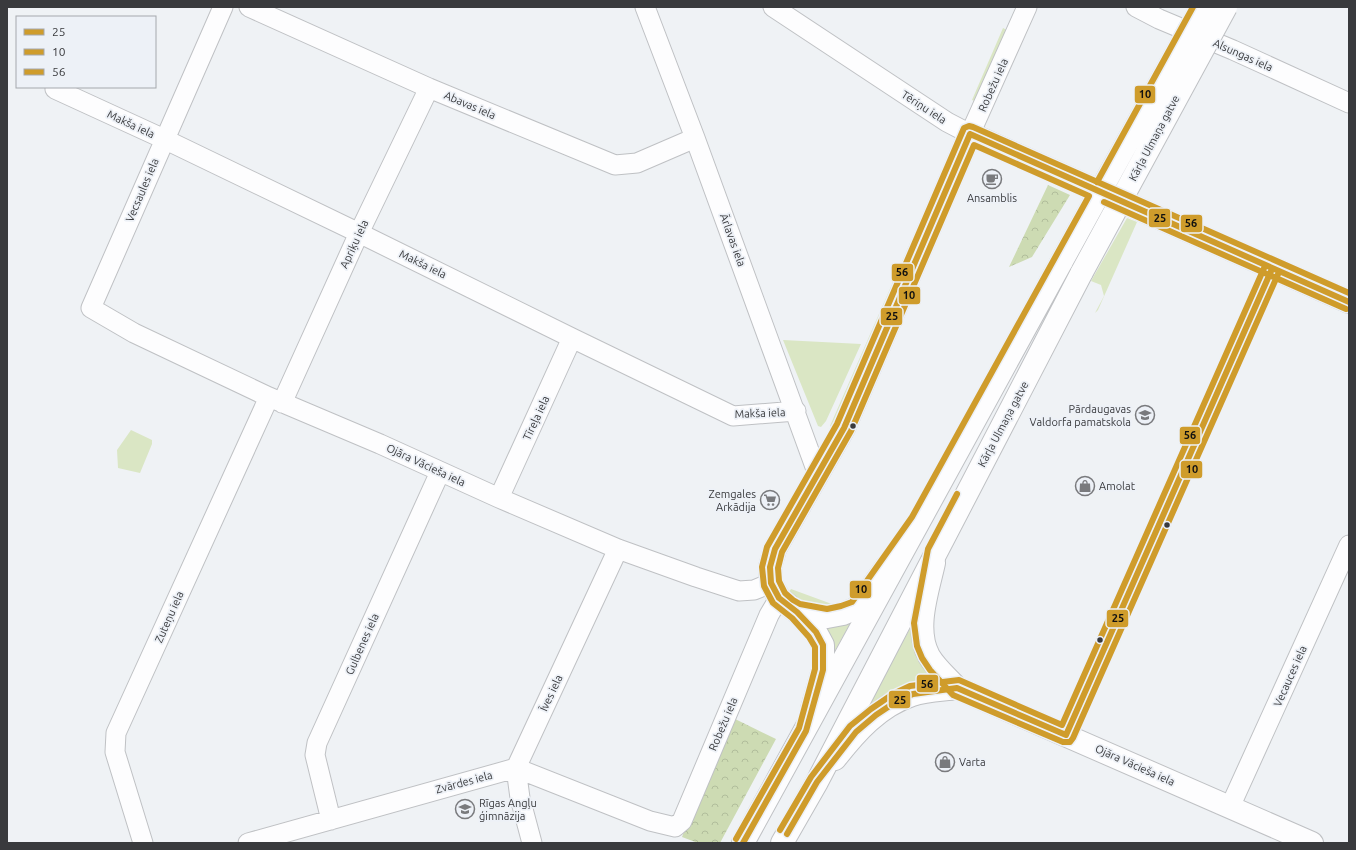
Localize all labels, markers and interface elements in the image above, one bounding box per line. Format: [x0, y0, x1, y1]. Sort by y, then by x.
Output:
legend [16, 16, 156, 88]
text: 25 [52, 25, 66, 38]
street label: Alsungas iela [1211, 37, 1275, 73]
text: 10 [52, 45, 66, 58]
street label: Robežu iela [976, 57, 1010, 113]
text: 56 [52, 65, 66, 78]
line badge: 10 [1134, 85, 1156, 104]
street label: Tēriņu iela [899, 88, 949, 126]
text: 10 [1139, 88, 1151, 100]
street label: Abavas iela [442, 89, 498, 121]
street label: Kārļa Ulmaņa gatve [1126, 93, 1182, 183]
street label: Makša iela [105, 108, 157, 140]
street label: Vecsaules iela [123, 156, 161, 224]
cafe icon: Ansamblis [981, 168, 1003, 190]
place label: Ansamblis [967, 192, 1017, 204]
line badge: 25 [1148, 208, 1171, 228]
street label: Ārlavas iela [718, 212, 748, 268]
text: 25 [1154, 212, 1166, 224]
line badge: 56 [1180, 214, 1203, 233]
text: 56 [1185, 217, 1197, 229]
street label: Apriķu iela [338, 218, 370, 270]
street label: Makša iela [397, 247, 449, 281]
line badge: 56 [891, 263, 914, 282]
text: 56 [896, 266, 908, 278]
line badge: 10 [898, 286, 921, 305]
text: 10 [903, 289, 915, 301]
line badge: 25 [880, 307, 903, 326]
text: 25 [886, 310, 898, 322]
street label: Kārļa Ulmaņa gatve [975, 379, 1031, 469]
street label: Tīreļa iela [520, 394, 552, 442]
place label: Pārdaugavas Valdorfa pamatskola [1030, 403, 1131, 428]
school or university icon: Pārdaugavas Valdorfa pamatskola [1134, 404, 1156, 426]
street label: Makša iela [734, 406, 786, 420]
unlabelled marker [848, 421, 858, 431]
line badge: 56 [1179, 426, 1201, 445]
text: 56 [1184, 429, 1196, 441]
street label: Ojāra Vācieša iela [385, 441, 467, 489]
line badge: 10 [1180, 460, 1203, 479]
text: 10 [1186, 463, 1198, 475]
shop icon: Amolat [1074, 475, 1096, 497]
place label: Amolat [1099, 480, 1136, 492]
place label: Zemgales Arkādija [709, 488, 756, 513]
supermarket icon: Zemgales Arkādija [759, 489, 781, 511]
unlabelled marker [1162, 520, 1172, 530]
line badge: 10 [849, 580, 872, 599]
text: 10 [855, 583, 867, 595]
street label: Zuteņu iela [152, 589, 186, 645]
line badge: 25 [1106, 609, 1129, 628]
street label: Gulbenes iela [343, 611, 381, 677]
text: 25 [1112, 612, 1124, 624]
unlabelled marker [1095, 635, 1105, 645]
street label: Vecauces iela [1271, 644, 1309, 708]
street label: Īves iela [537, 673, 565, 714]
line badge: 56 [916, 674, 939, 693]
text: 56 [921, 678, 933, 690]
line badge: 25 [888, 690, 911, 709]
text: 25 [894, 694, 906, 706]
street label: Robežu iela [706, 695, 740, 753]
street label: Ojāra Vācieša iela [1093, 742, 1177, 788]
shop icon: Varta [934, 751, 956, 773]
place label: Varta [959, 756, 986, 768]
street label: Zvārdes iela [434, 769, 494, 795]
place label: Rīgas Angļu ģimnāzija [479, 797, 537, 822]
school or university icon: Rīgas Angļu ģimnāzija [454, 798, 476, 820]

